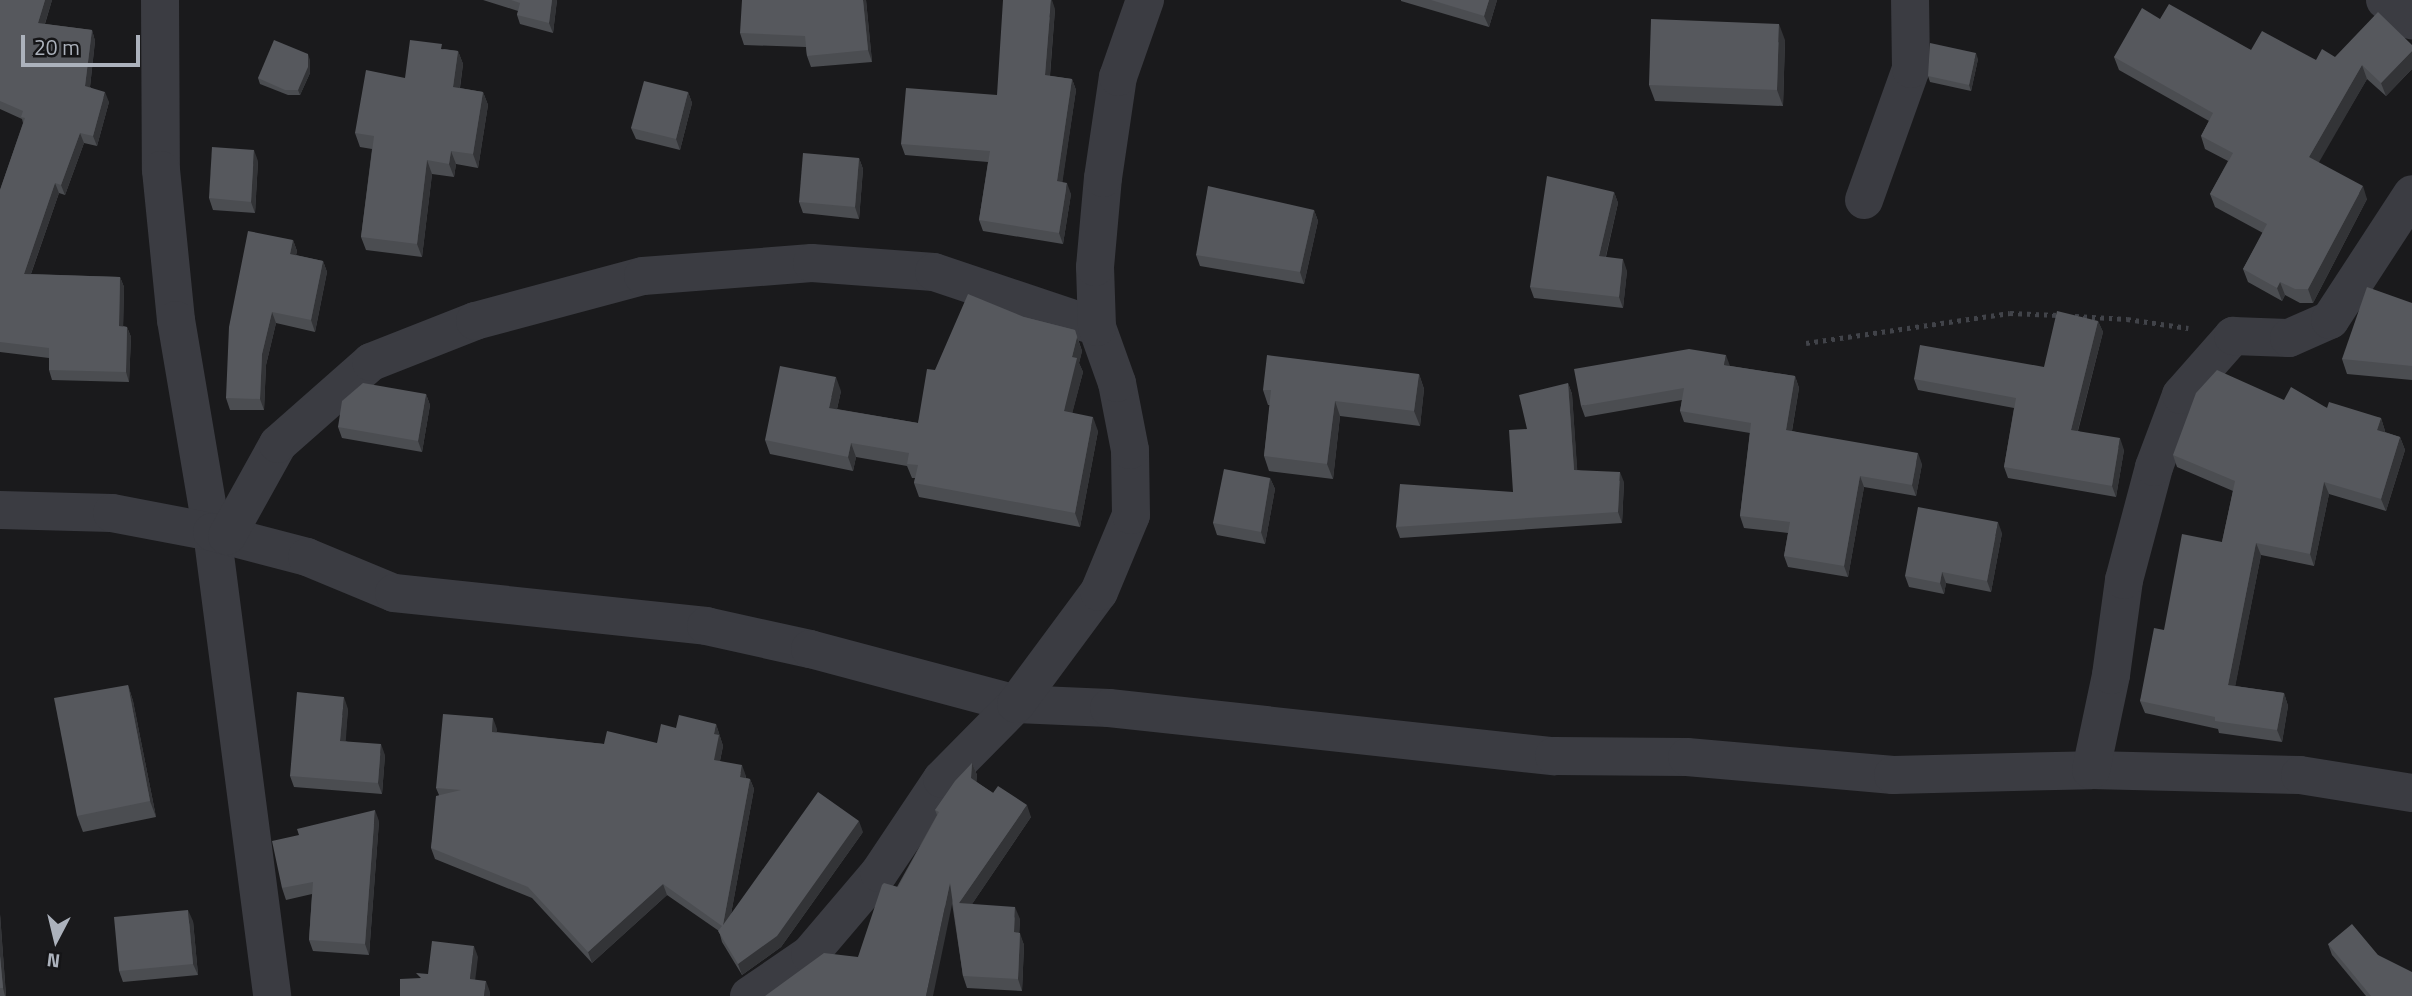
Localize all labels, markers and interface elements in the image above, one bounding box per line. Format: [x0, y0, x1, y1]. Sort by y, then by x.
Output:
scale bar [24, 21, 144, 65]
text: 20 m [34, 31, 80, 63]
north arrow [21, 905, 91, 975]
text: N [45, 946, 62, 977]

